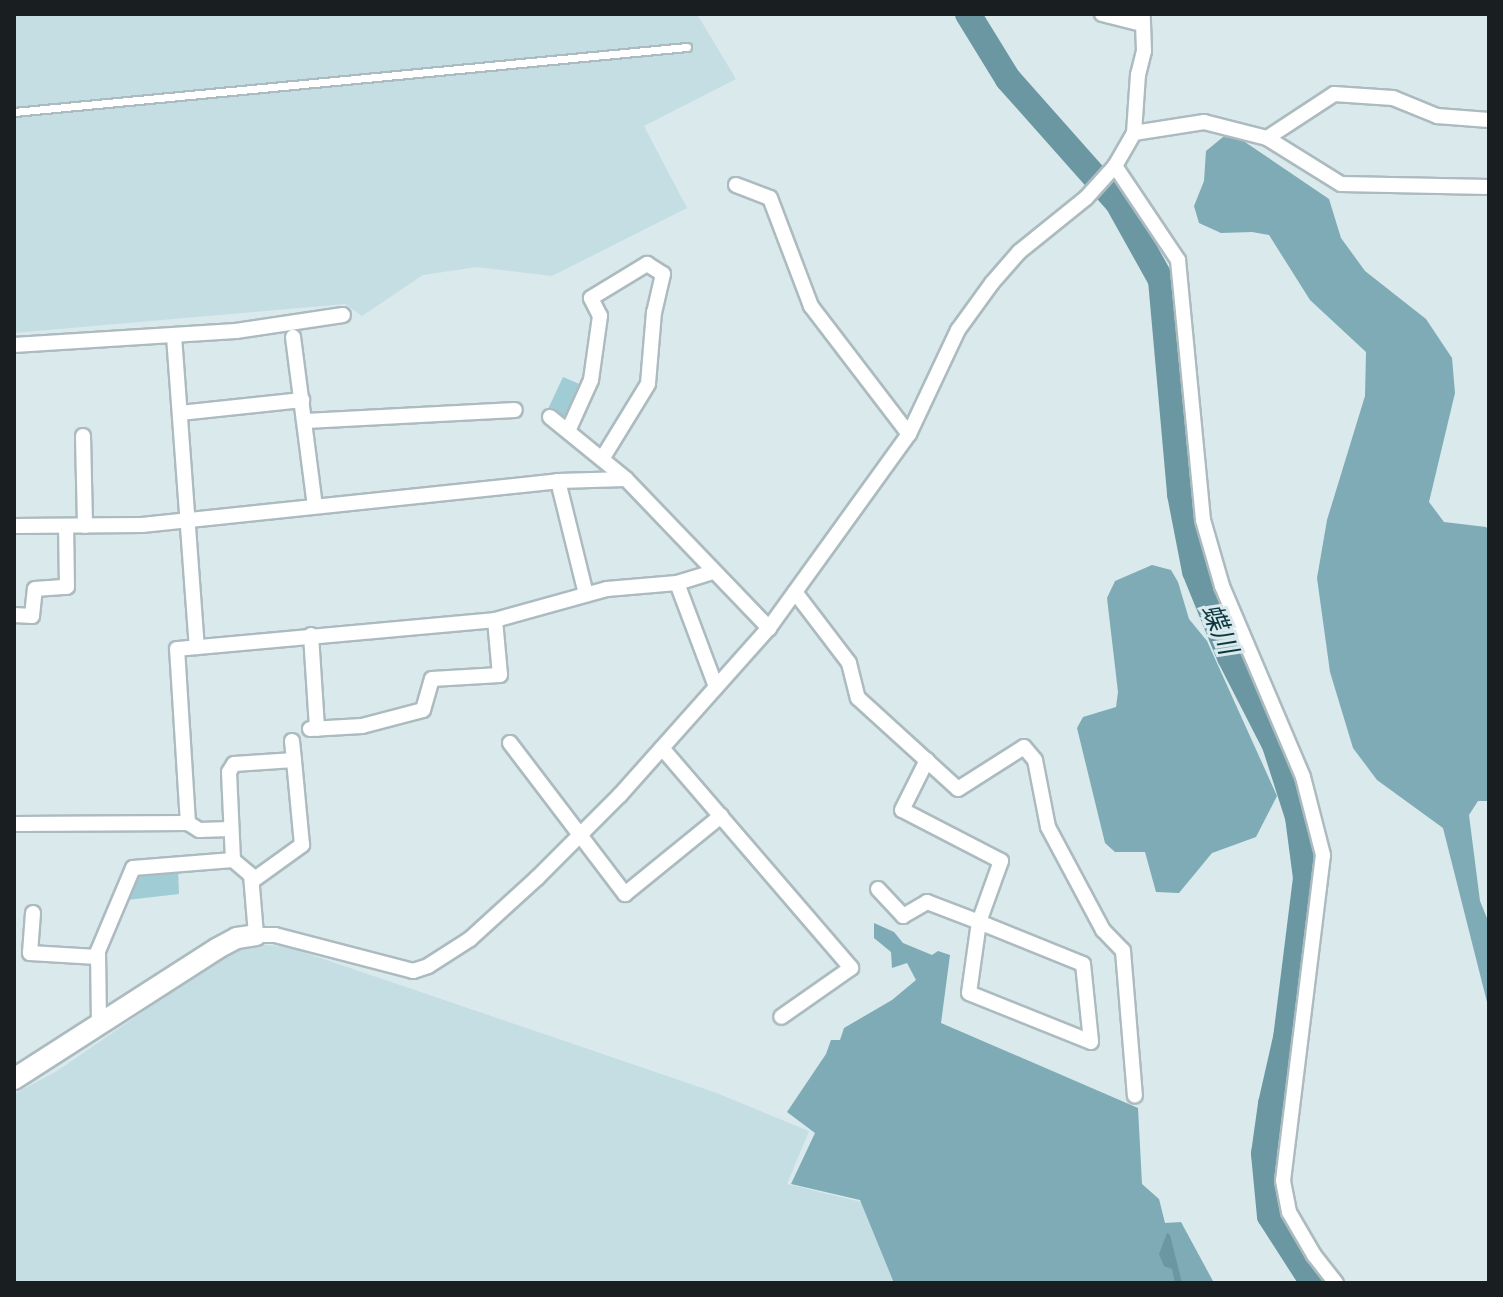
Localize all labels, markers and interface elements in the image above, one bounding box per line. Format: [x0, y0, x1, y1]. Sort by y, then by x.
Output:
water label: 蝶川 [1194, 599, 1244, 659]

